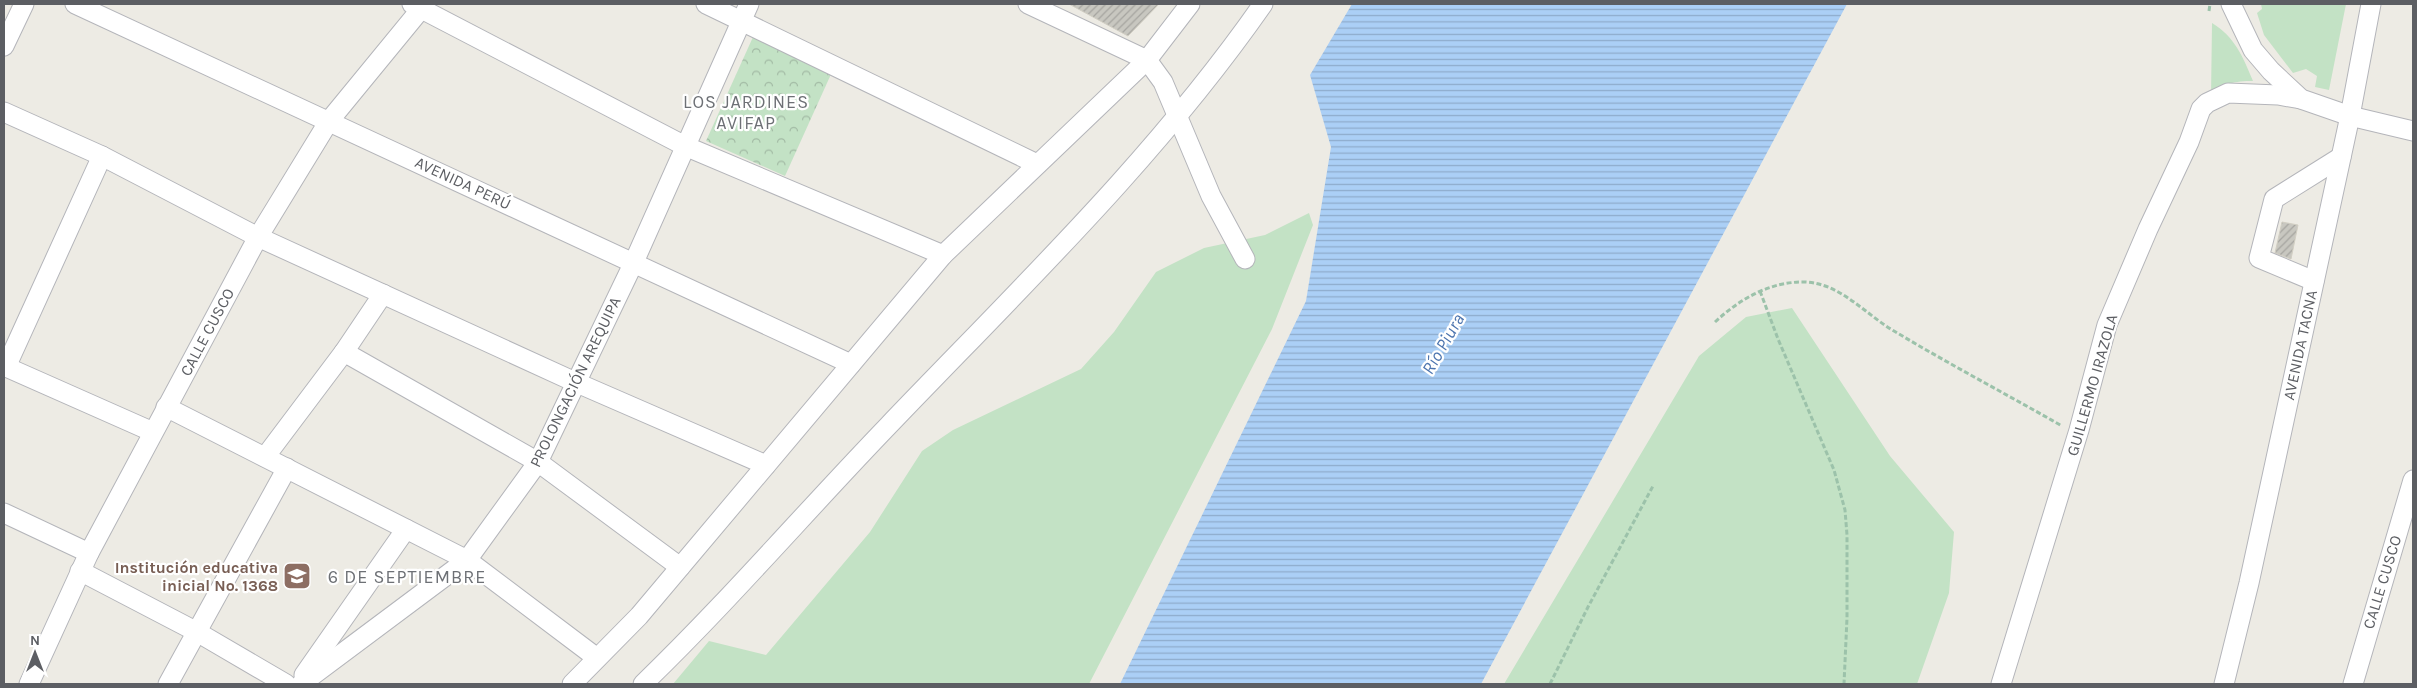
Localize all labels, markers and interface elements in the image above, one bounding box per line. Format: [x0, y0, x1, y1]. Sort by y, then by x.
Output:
district label: LOS JARDINES AVIFAP [683, 91, 809, 134]
street label: AVENIDA PERÚ [412, 152, 514, 214]
street label: CALLE CUSCO [176, 285, 238, 379]
street label: AVENIDA TACNA [2279, 288, 2321, 402]
street label: PROLONGACIÓN AREQUIPA [525, 294, 625, 470]
water label: Río Piura [1417, 310, 1469, 378]
street label: GUILLERMO IRAZOLA [2063, 312, 2121, 458]
street label: CALLE CUSCO [2359, 533, 2405, 631]
place label: Institución educativa inicial No. 1368 [115, 558, 278, 595]
school or university icon: Institución educativa inicial No. 1368 [282, 561, 312, 591]
district label: 6 DE SEPTIEMBRE [328, 566, 486, 588]
north arrow [10, 628, 60, 678]
text: N [30, 632, 40, 649]

